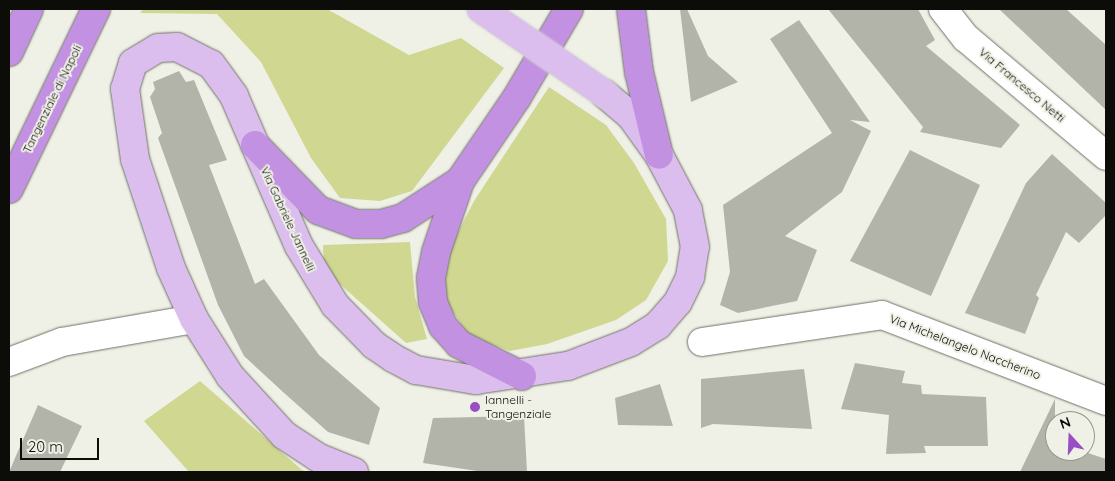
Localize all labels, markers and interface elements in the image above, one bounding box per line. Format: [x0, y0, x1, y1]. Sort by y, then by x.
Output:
street label: Tangenziale di Napoli [20, 43, 84, 155]
street label: Via Francesco Netti [976, 45, 1068, 125]
street label: Via Gabriele Jannelli [257, 164, 319, 274]
street label: Via Michelangelo Naccherino [887, 311, 1043, 383]
place label: Iannelli - Tangenziale [485, 393, 551, 421]
marker: Iannelli - Tangenziale [469, 401, 481, 413]
north arrow [1045, 411, 1095, 461]
text: N [1057, 413, 1073, 433]
scale bar [22, 428, 101, 460]
text: 20 m [28, 437, 63, 456]

